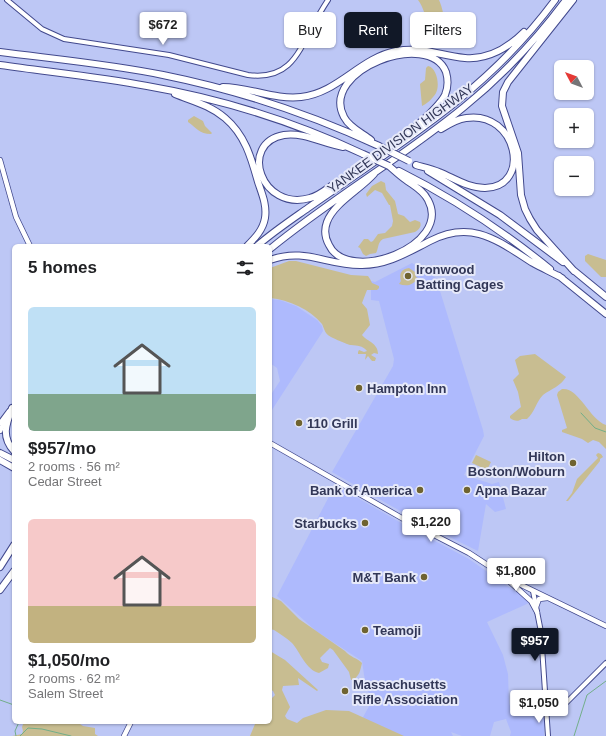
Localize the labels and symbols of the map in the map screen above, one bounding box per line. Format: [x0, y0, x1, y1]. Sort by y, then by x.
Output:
pin: $672 [139, 12, 187, 46]
north arrow [554, 60, 594, 100]
street label: YANKEE DIVISION HIGHWAY [324, 80, 476, 196]
place label: Ironwood Batting Cages [416, 262, 503, 292]
marker: Ironwood Batting Cages [403, 271, 413, 281]
place label: Hampton Inn [367, 381, 446, 396]
marker: Hampton Inn [354, 383, 364, 393]
place label: 110 Grill [307, 416, 358, 431]
marker: 110 Grill [294, 418, 304, 428]
place label: Hilton Boston/Woburn [468, 449, 565, 479]
marker: Hilton Boston/Woburn [568, 458, 578, 468]
place label: Bank of America [310, 483, 413, 498]
place label: Apna Bazar [475, 483, 547, 498]
marker: Bank of America [415, 485, 425, 495]
marker: Apna Bazar [462, 485, 472, 495]
pin: $1,220 [398, 509, 464, 543]
place label: Starbucks [294, 516, 357, 531]
marker: Starbucks [360, 518, 370, 528]
pin: $1,800 [483, 558, 549, 592]
place label: M&T Bank [352, 570, 417, 585]
marker: M&T Bank [419, 572, 429, 582]
place label: Teamoji [373, 623, 421, 638]
marker: Teamoji [360, 625, 370, 635]
pin: $957 [511, 628, 559, 662]
place label: Massachusetts Rifle Association [353, 677, 458, 707]
marker: Massachusetts Rifle Association [340, 686, 350, 696]
pin: $1,050 [506, 690, 572, 724]

